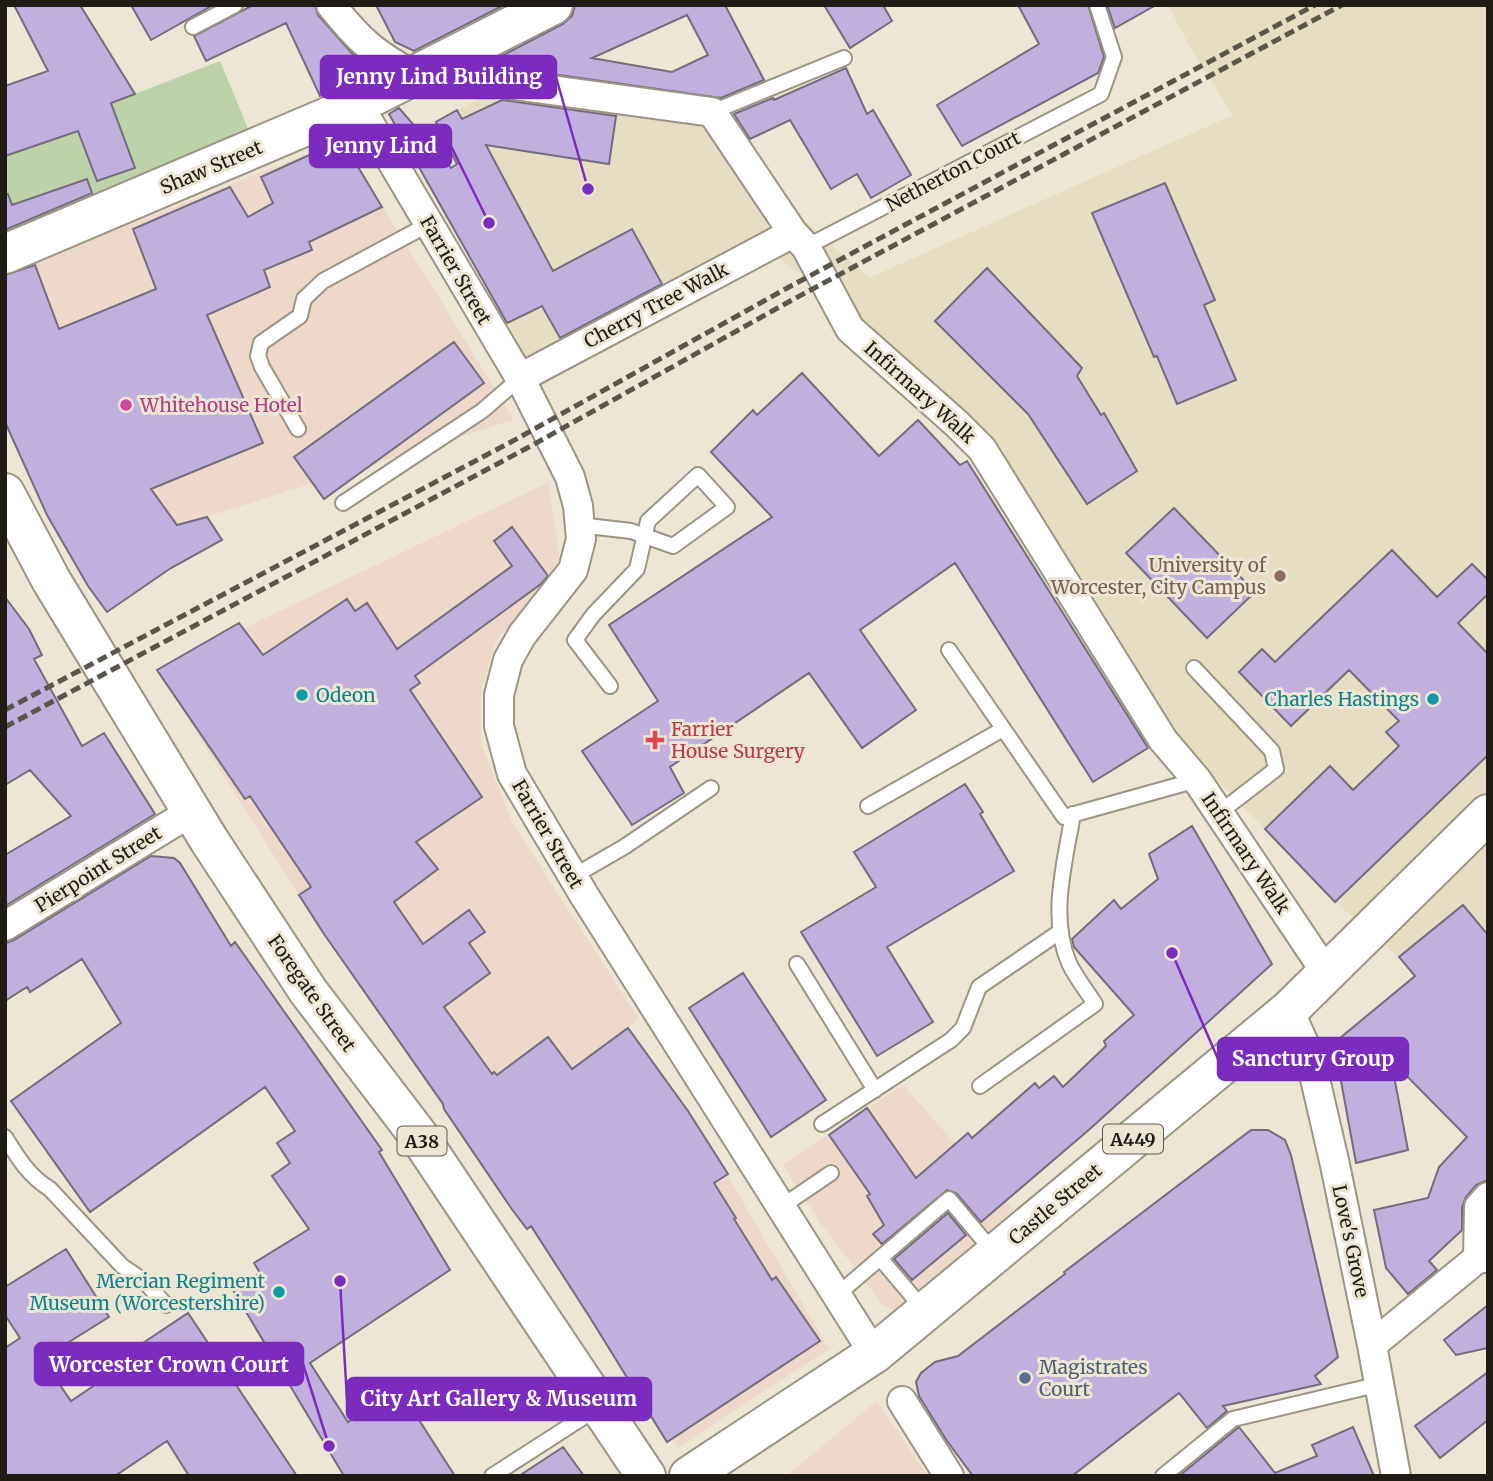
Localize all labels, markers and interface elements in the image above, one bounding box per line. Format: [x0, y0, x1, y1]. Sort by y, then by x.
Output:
callout: Jenny Lind Building [321, 56, 556, 98]
text: Jenny Lind Building [335, 63, 542, 90]
callout: Jenny Lind [310, 125, 451, 167]
street label: Netherton Court [882, 125, 1025, 217]
text: Jenny Lind [324, 132, 437, 159]
street label: Shaw Street [156, 134, 266, 199]
street label: Farrier Street [415, 211, 497, 329]
street label: Cherry Tree Walk [580, 257, 732, 353]
street label: Infirmary Walk [859, 336, 981, 448]
place label: Whitehouse Hotel [139, 393, 303, 417]
marker: Whitehouse Hotel [118, 397, 134, 413]
place label: University of Worcester, City Campus [1050, 553, 1267, 599]
marker: University of Worcester, City Campus [1272, 568, 1288, 584]
place label: Odeon [316, 683, 376, 707]
marker: Odeon [294, 687, 310, 703]
place label: Charles Hastings [1264, 687, 1419, 711]
marker: Charles Hastings [1425, 691, 1441, 707]
place label: Farrier House Surgery [671, 717, 805, 763]
marker: Farrier House Surgery [645, 730, 665, 750]
street label: Farrier Street [507, 775, 589, 893]
street label: Infirmary Walk [1197, 788, 1295, 918]
street label: Pierpoint Street [30, 820, 166, 918]
street label: Foregate Street [263, 930, 362, 1057]
callout: Sanctury Group [1218, 1038, 1408, 1080]
text: Sanctury Group [1232, 1045, 1394, 1072]
road number: A449 [1103, 1124, 1163, 1154]
road number: A38 [398, 1126, 446, 1156]
street label: Castle Street [1004, 1158, 1107, 1250]
street label: Love's Grove [1327, 1182, 1375, 1300]
place label: Mercian Regiment Museum (Worcestershire) [30, 1269, 266, 1315]
marker: Mercian Regiment Museum (Worcestershire) [271, 1284, 287, 1300]
callout: Worcester Crown Court [35, 1343, 303, 1385]
text: Worcester Crown Court [48, 1351, 289, 1378]
place label: Magistrates Court [1039, 1355, 1147, 1401]
marker: Magistrates Court [1017, 1370, 1033, 1386]
callout: City Art Gallery & Museum [347, 1378, 651, 1420]
text: City Art Gallery & Museum [361, 1385, 637, 1412]

